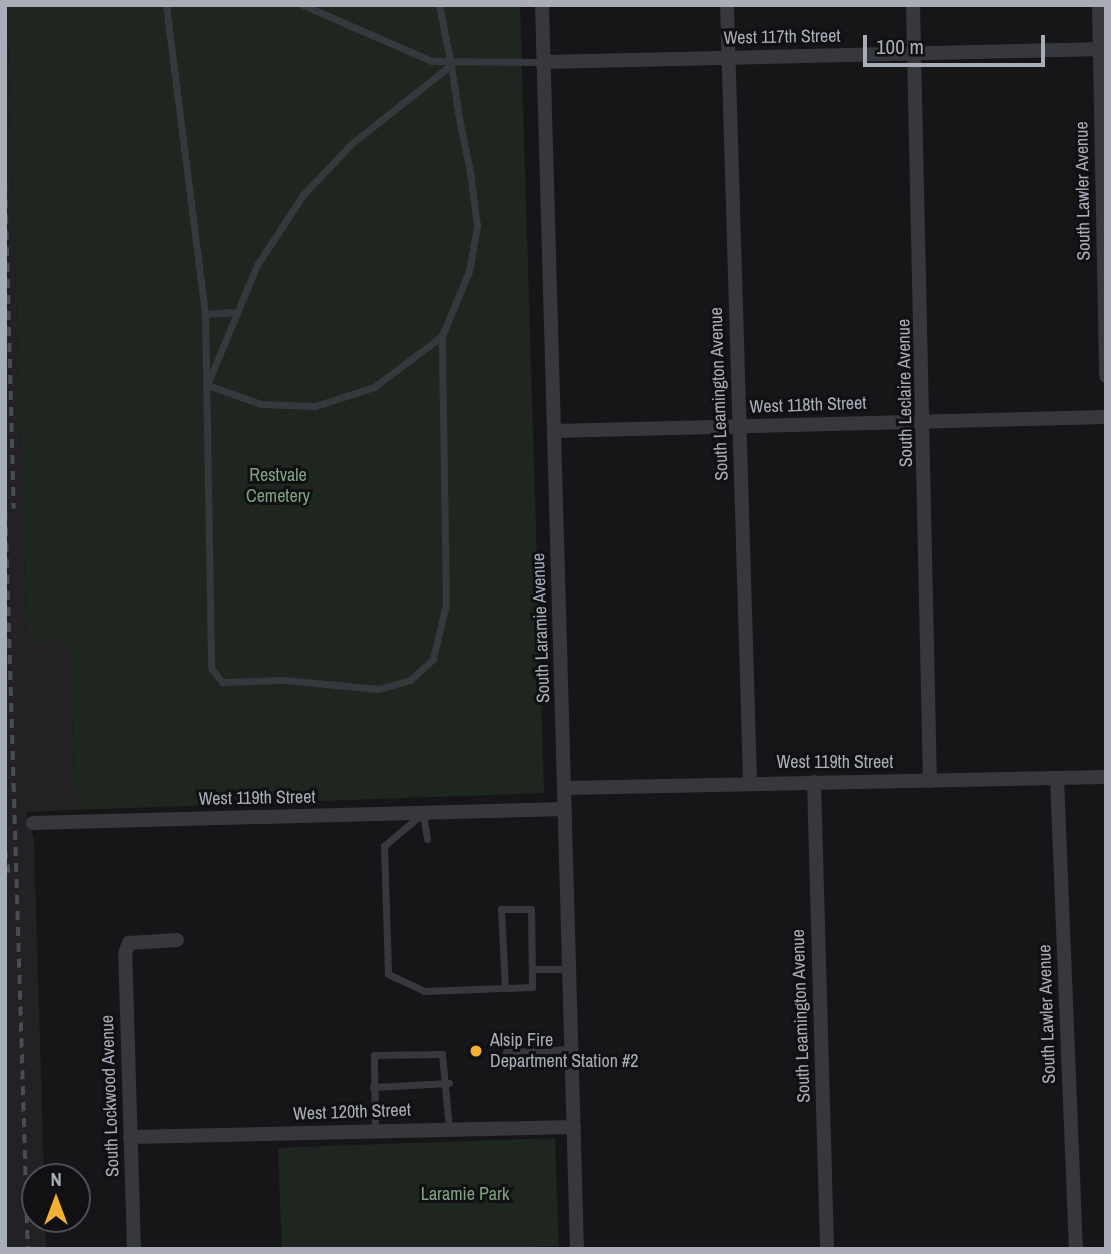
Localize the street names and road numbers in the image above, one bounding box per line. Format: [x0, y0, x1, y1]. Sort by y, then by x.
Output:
street label: West 117th Street [723, 25, 841, 49]
street label: South Lawler Avenue [1071, 121, 1095, 261]
street label: South Leamington Avenue [705, 306, 733, 482]
street label: South Leclaire Avenue [893, 318, 917, 468]
street label: West 118th Street [749, 392, 867, 418]
street label: South Laramie Avenue [528, 552, 554, 704]
street label: West 119th Street [777, 751, 893, 773]
street label: West 119th Street [198, 786, 316, 810]
street label: South Leamington Avenue [787, 928, 815, 1104]
street label: South Lawler Avenue [1034, 944, 1060, 1084]
street label: South Lockwood Avenue [96, 1014, 124, 1178]
street label: West 120th Street [293, 1099, 411, 1125]

